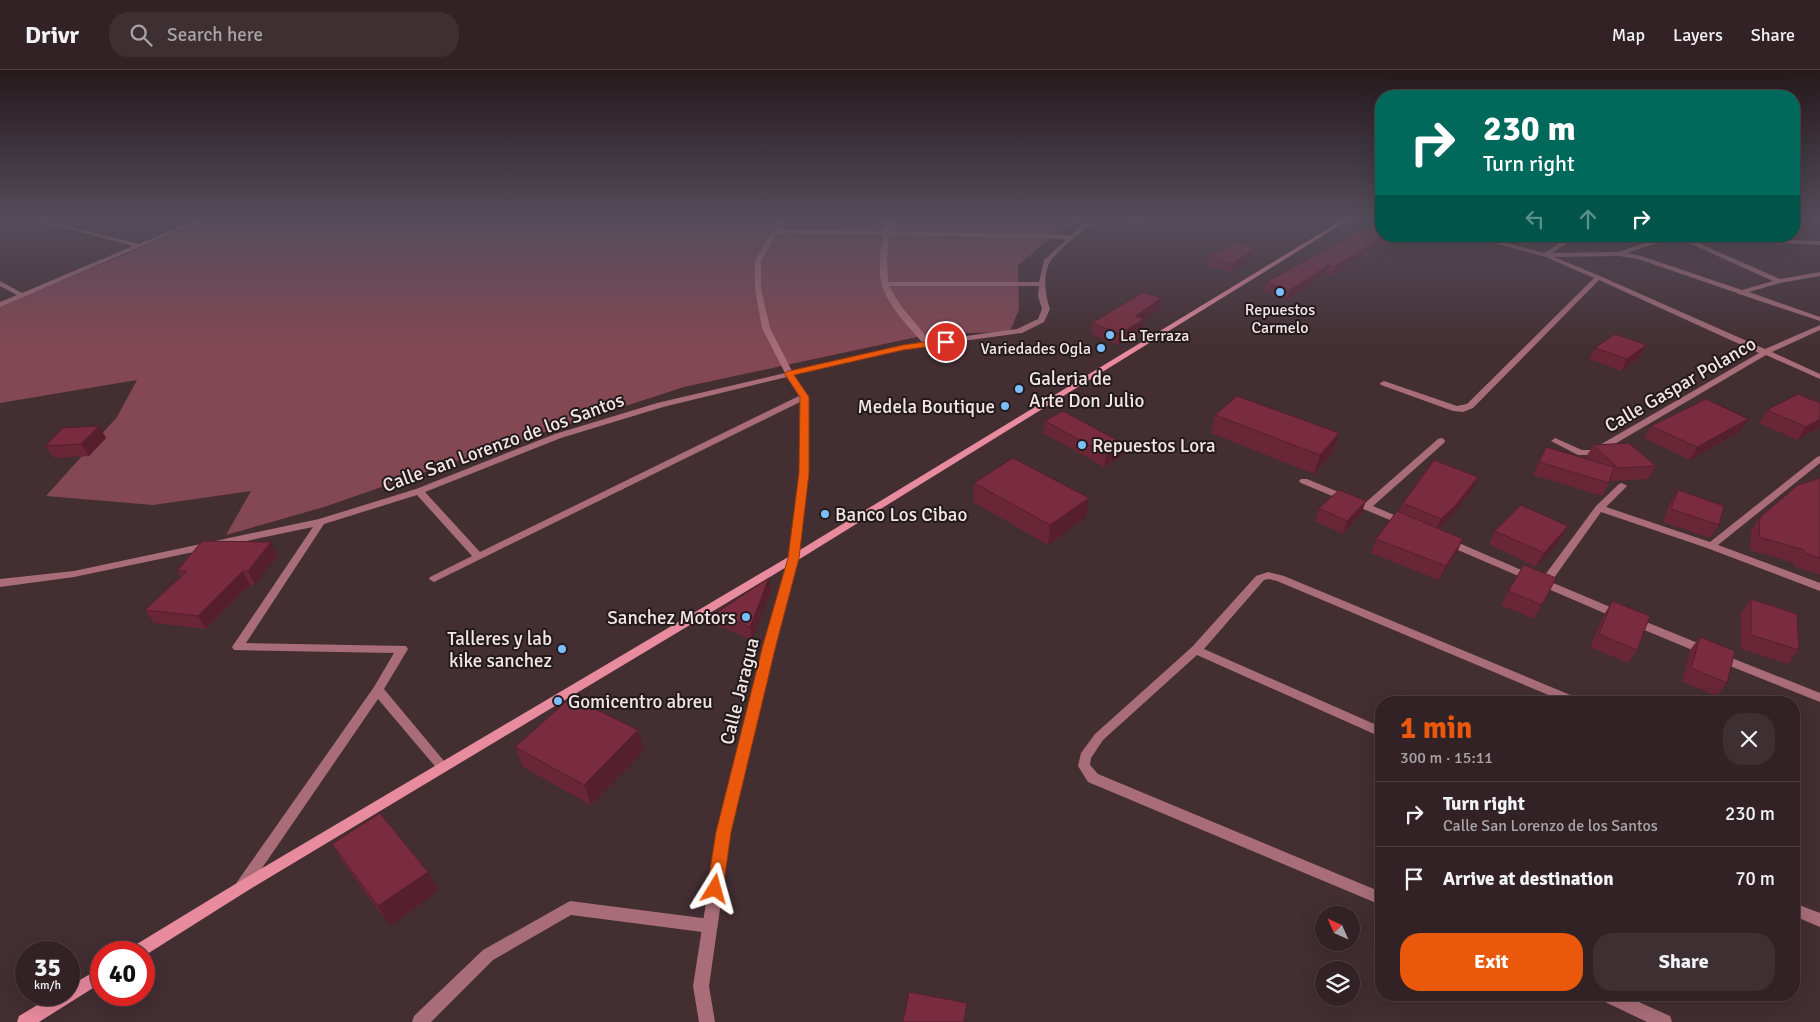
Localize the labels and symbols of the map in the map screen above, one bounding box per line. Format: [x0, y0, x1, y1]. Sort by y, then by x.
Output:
marker: Repuestos Carmelo [1274, 286, 1286, 298]
place label: Repuestos Carmelo [1245, 300, 1315, 338]
pin [925, 321, 967, 363]
place label: La Terraza [1120, 326, 1189, 346]
marker: La Terraza [1104, 329, 1116, 341]
street label: Calle Gaspar Polanco [1600, 332, 1761, 438]
place label: Variedades Ogla [980, 339, 1091, 359]
marker: Variedades Ogla [1095, 342, 1107, 354]
place label: Galeria de Arte Don Julio [1029, 367, 1144, 413]
marker: Galeria de Arte Don Julio [1013, 383, 1025, 395]
street label: Calle San Lorenzo de los Santos [379, 388, 627, 498]
place label: Medela Boutique [858, 395, 995, 419]
marker: Medela Boutique [999, 400, 1011, 412]
place label: Repuestos Lora [1092, 434, 1216, 458]
marker: Repuestos Lora [1076, 439, 1088, 451]
place label: Banco Los Cibao [835, 503, 967, 527]
marker: Banco Los Cibao [819, 508, 831, 520]
place label: Sanchez Motors [607, 606, 736, 630]
marker: Sanchez Motors [740, 611, 752, 623]
place label: Talleres y lab kike sanchez [447, 627, 552, 673]
street label: Calle Jaragua [715, 635, 765, 747]
marker: Talleres y lab kike sanchez [556, 643, 568, 655]
place label: Gomicentro abreu [568, 690, 713, 714]
marker: Gomicentro abreu [552, 695, 564, 707]
position arrow [688, 862, 740, 914]
north arrow [1315, 906, 1360, 951]
speed limit sign: 40 [90, 941, 155, 1006]

